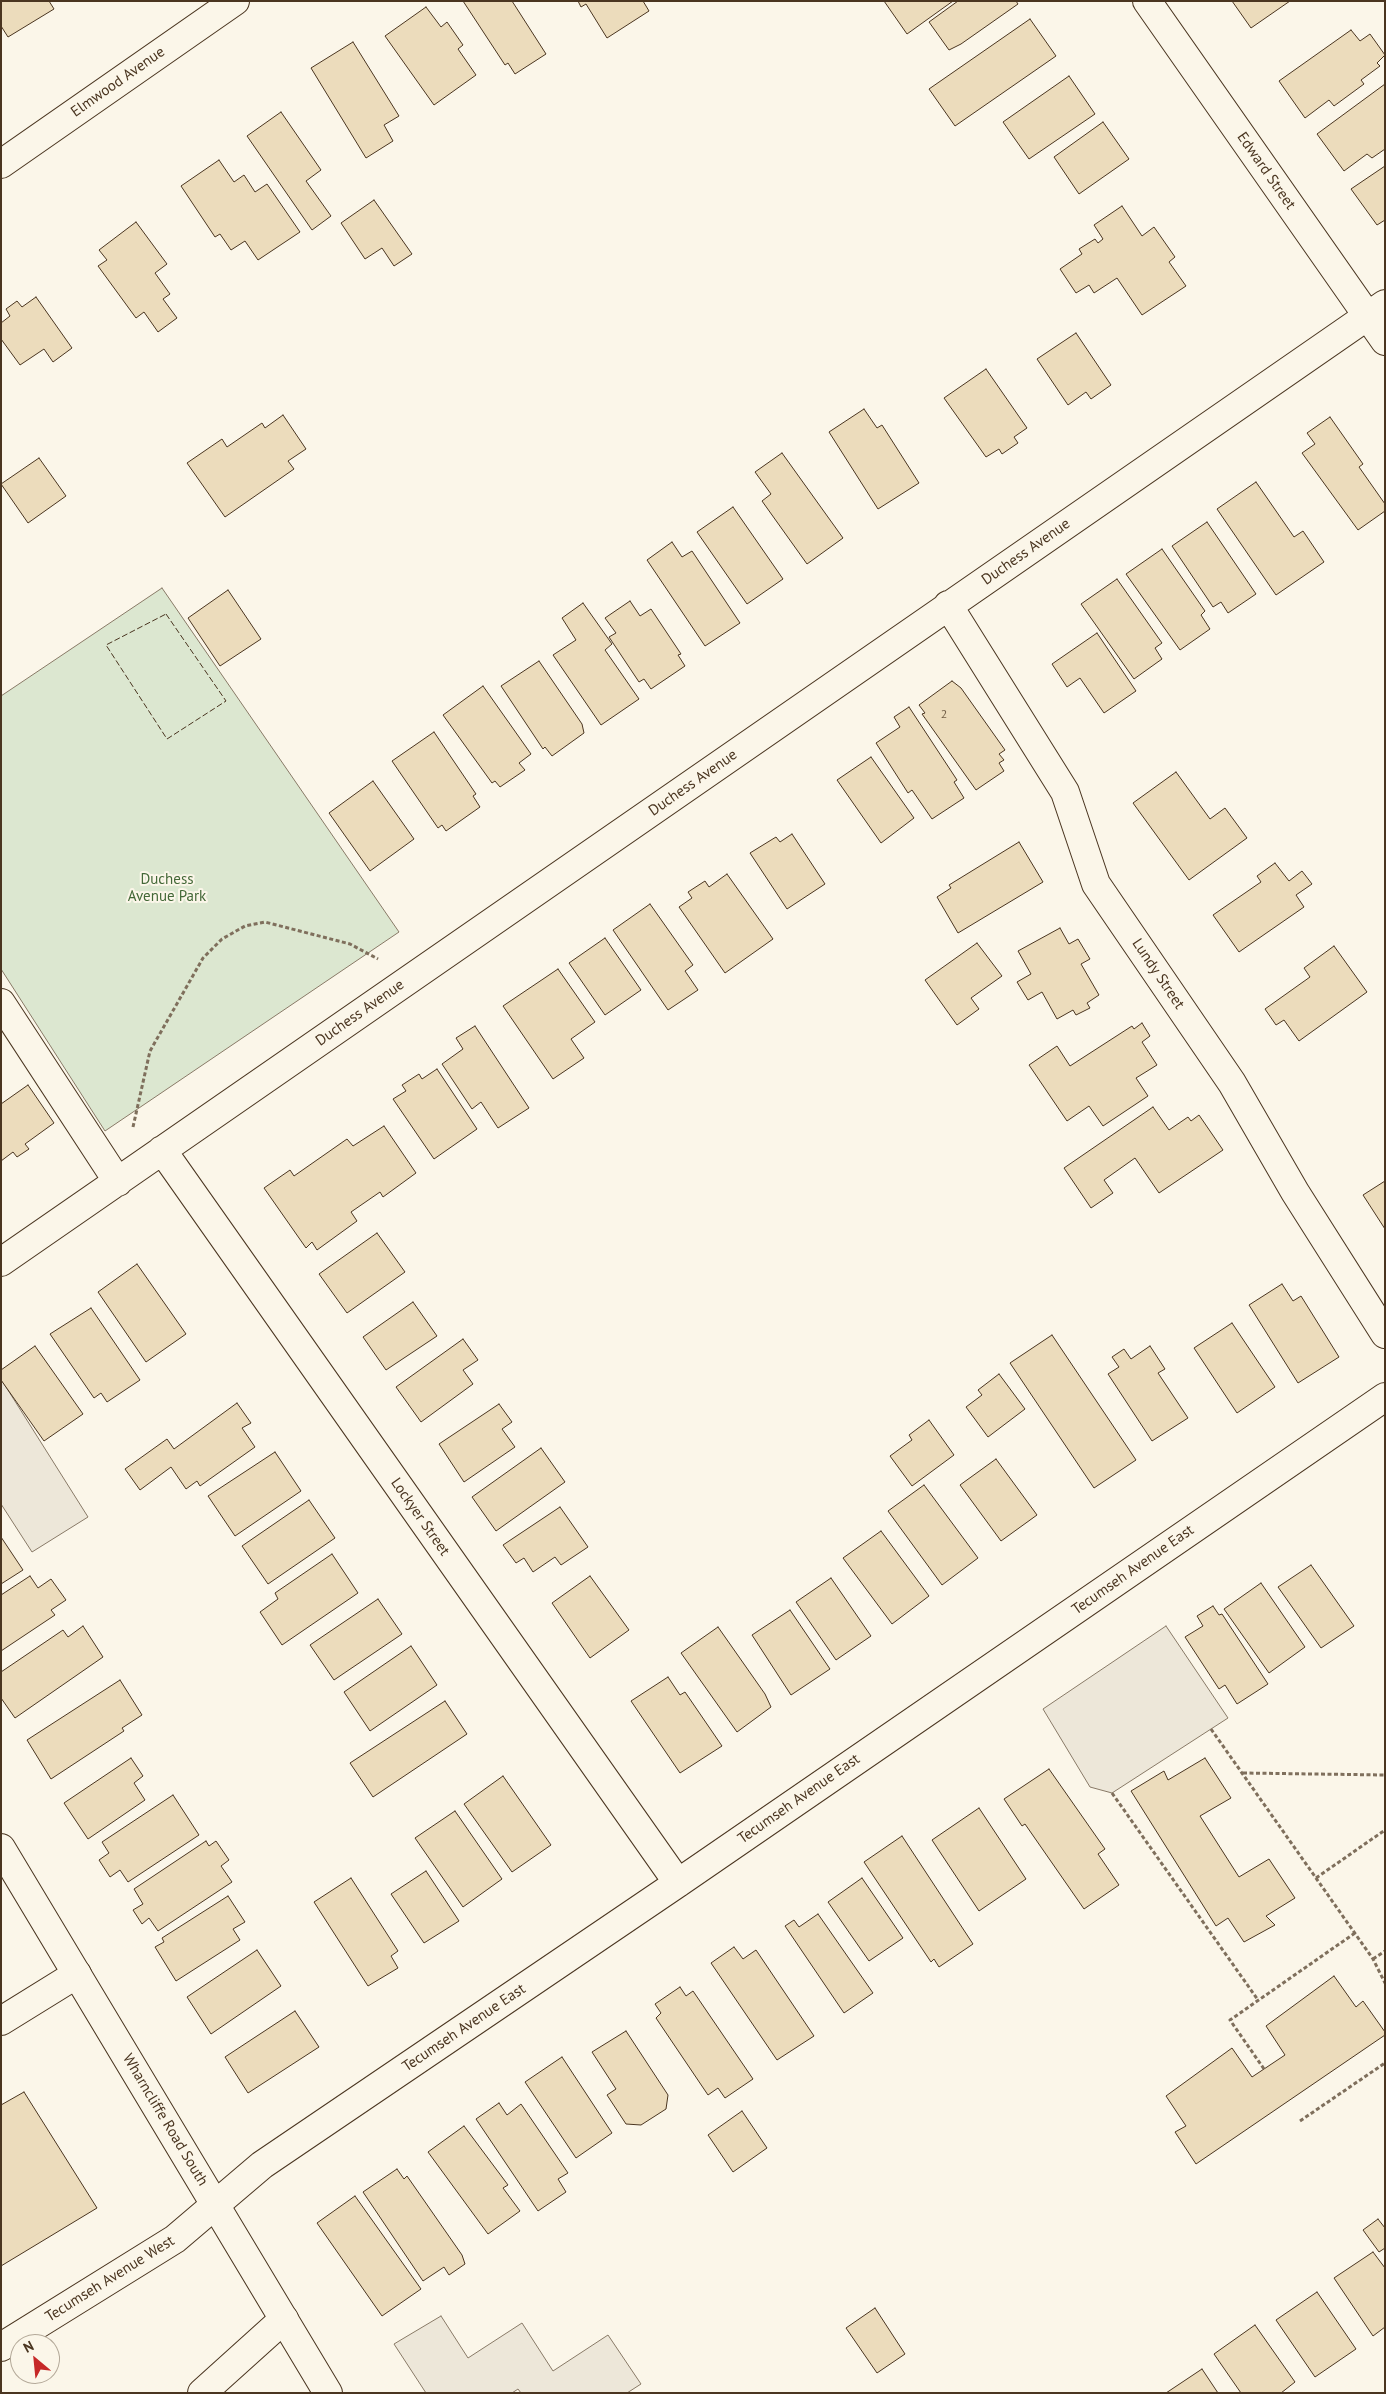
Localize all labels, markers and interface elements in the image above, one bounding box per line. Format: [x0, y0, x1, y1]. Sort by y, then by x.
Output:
street label: Elmwood Avenue [68, 43, 168, 121]
street label: Edward Street [1233, 129, 1299, 213]
street label: Duchess Avenue [978, 515, 1074, 589]
house number: 2 [941, 708, 947, 722]
street label: Duchess Avenue [645, 746, 741, 820]
park label: Duchess Avenue Park [128, 871, 206, 906]
street label: Lundy Street [1128, 935, 1188, 1013]
street label: Duchess Avenue [312, 976, 408, 1050]
street label: Lockyer Street [387, 1475, 453, 1559]
street label: Tecumseh Avenue East [1069, 1521, 1197, 1619]
street label: Tecumseh Avenue East [735, 1750, 863, 1848]
street label: Tecumseh Avenue East [399, 1980, 529, 2076]
street label: Wharncliffe Road South [118, 2051, 212, 2189]
street label: Tecumseh Avenue West [42, 2232, 178, 2326]
north arrow [10, 2334, 60, 2384]
text: N [20, 2337, 37, 2357]

